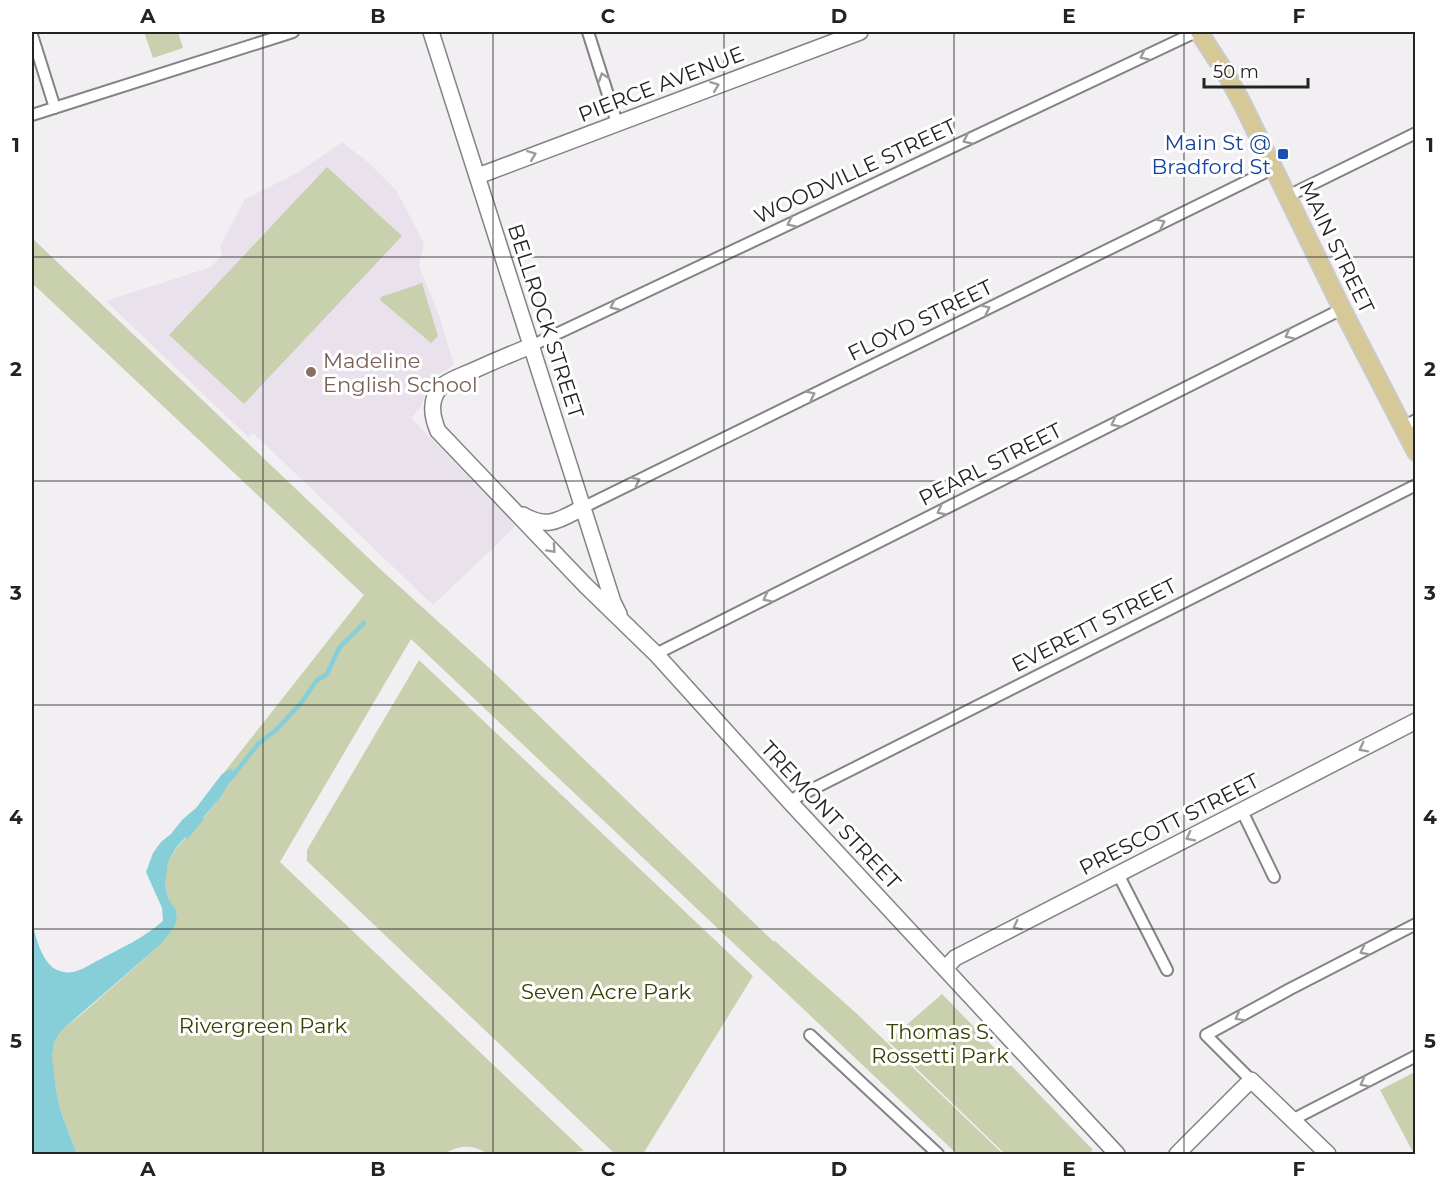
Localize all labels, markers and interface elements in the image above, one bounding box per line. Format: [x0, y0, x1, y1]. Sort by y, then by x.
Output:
text: A [139, 4, 156, 28]
text: B [370, 4, 386, 28]
text: C [601, 4, 616, 28]
text: D [831, 4, 847, 28]
text: E [1062, 4, 1076, 28]
text: F [1293, 4, 1306, 28]
street label: PIERCE AVENUE [575, 41, 747, 127]
one-way arrow [1139, 49, 1150, 61]
scale bar [1204, 51, 1308, 89]
text: 50 m [1213, 61, 1259, 83]
one-way arrow [597, 72, 610, 83]
one-way arrow [709, 81, 720, 94]
street label: WOODVILLE STREET [750, 113, 960, 229]
place label: Main St @ Bradford St [1152, 130, 1271, 179]
one-way arrow [963, 132, 974, 144]
text: 1 [12, 133, 20, 157]
text: 1 [1426, 133, 1434, 157]
marker: Main St @ Bradford St [1276, 147, 1290, 161]
one-way arrow [526, 150, 537, 163]
street label: MAIN STREET [1294, 177, 1380, 317]
one-way arrow [786, 215, 797, 227]
one-way arrow [1155, 219, 1166, 231]
street label: BELLROCK STREET [503, 221, 589, 421]
street label: FLOYD STREET [843, 274, 997, 366]
one-way arrow [610, 299, 621, 311]
one-way arrow [980, 305, 991, 317]
one-way arrow [1285, 328, 1296, 339]
place label: Madeline English School [323, 348, 478, 397]
text: 2 [10, 357, 22, 381]
text: 2 [1424, 357, 1436, 381]
marker: Madeline English School [304, 365, 318, 379]
one-way arrow [804, 391, 815, 403]
one-way arrow [1111, 416, 1122, 427]
street label: PEARL STREET [914, 417, 1066, 511]
one-way arrow [629, 477, 640, 488]
one-way arrow [936, 503, 947, 515]
one-way arrow [544, 542, 555, 553]
street label: EVERETT STREET [1008, 573, 1180, 677]
text: 3 [9, 581, 22, 605]
text: 3 [1423, 581, 1436, 605]
one-way arrow [762, 591, 773, 603]
street label: TREMONT STREET [756, 736, 906, 894]
one-way arrow [1359, 740, 1370, 752]
street label: PRESCOTT STREET [1075, 768, 1263, 880]
text: 4 [9, 805, 23, 829]
text: 4 [1423, 805, 1437, 829]
one-way arrow [1186, 830, 1197, 841]
one-way arrow [1012, 919, 1023, 930]
one-way arrow [1359, 943, 1370, 955]
park label: Seven Acre Park [521, 979, 691, 1004]
one-way arrow [1234, 1010, 1245, 1021]
park label: Rivergreen Park [179, 1013, 348, 1038]
park label: Thomas S. Rossetti Park [871, 1019, 1009, 1068]
text: 5 [10, 1029, 22, 1053]
text: 5 [1424, 1029, 1436, 1053]
one-way arrow [1359, 1076, 1370, 1087]
text: A [139, 1157, 156, 1181]
text: B [370, 1157, 386, 1181]
text: C [601, 1157, 616, 1181]
text: D [831, 1157, 847, 1181]
text: E [1062, 1157, 1076, 1181]
text: F [1293, 1157, 1306, 1181]

